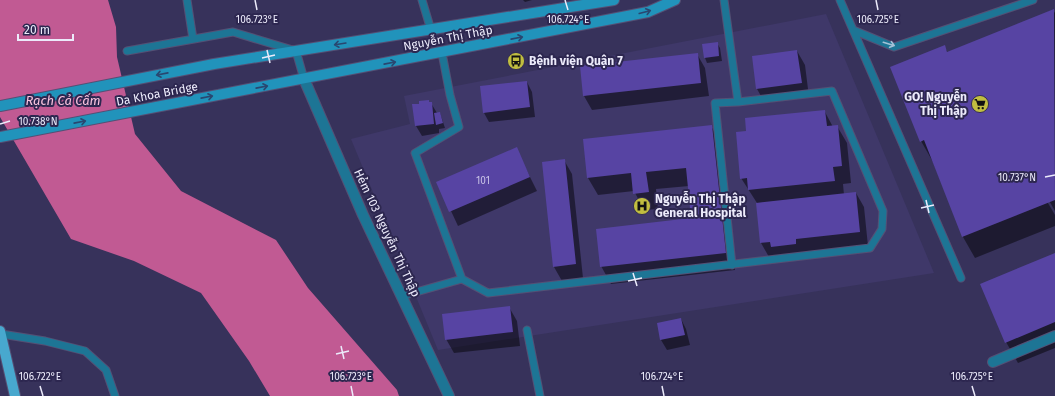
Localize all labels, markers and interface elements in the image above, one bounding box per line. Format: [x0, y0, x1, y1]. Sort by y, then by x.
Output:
one-way arrow [638, 8, 651, 16]
text: 106.723°E [236, 14, 278, 26]
text: 106.724°E [547, 14, 589, 26]
text: 106.725°E [857, 14, 899, 26]
scale bar [18, 16, 73, 42]
street label: Nguyễn Thị Thập [402, 22, 494, 54]
text: 20 m [24, 23, 50, 37]
one-way arrow [510, 34, 523, 42]
one-way arrow [334, 40, 347, 48]
one-way arrow [883, 41, 896, 48]
bus stop icon: Bệnh viện Quận 7 [506, 51, 526, 71]
place label: Bệnh viện Quận 7 [529, 54, 623, 68]
one-way arrow [383, 58, 396, 66]
one-way arrow [156, 71, 169, 79]
street label: Da Khoa Bridge [115, 79, 199, 109]
one-way arrow [255, 83, 268, 91]
place label: GO! Nguyễn Thị Thập [904, 88, 967, 118]
water label: Rạch Cả Cấm [25, 93, 101, 108]
one-way arrow [200, 93, 213, 101]
supermarket icon: GO! Nguyễn Thị Thập [970, 94, 990, 114]
text: 10.738°N [18, 116, 58, 128]
one-way arrow [73, 118, 86, 126]
street label: Hẻm 103 Nguyễn Thị Thập [351, 166, 424, 299]
text: 10.737°N [998, 172, 1036, 184]
house number: 101 [476, 175, 490, 187]
place label: Nguyễn Thị Thập General Hospital [655, 190, 746, 220]
hospital icon: Nguyễn Thị Thập General Hospital [632, 196, 652, 216]
text: 106.722°E [19, 371, 61, 383]
text: 106.723°E [330, 371, 372, 383]
text: 106.724°E [641, 371, 683, 383]
text: 106.725°E [951, 371, 993, 383]

